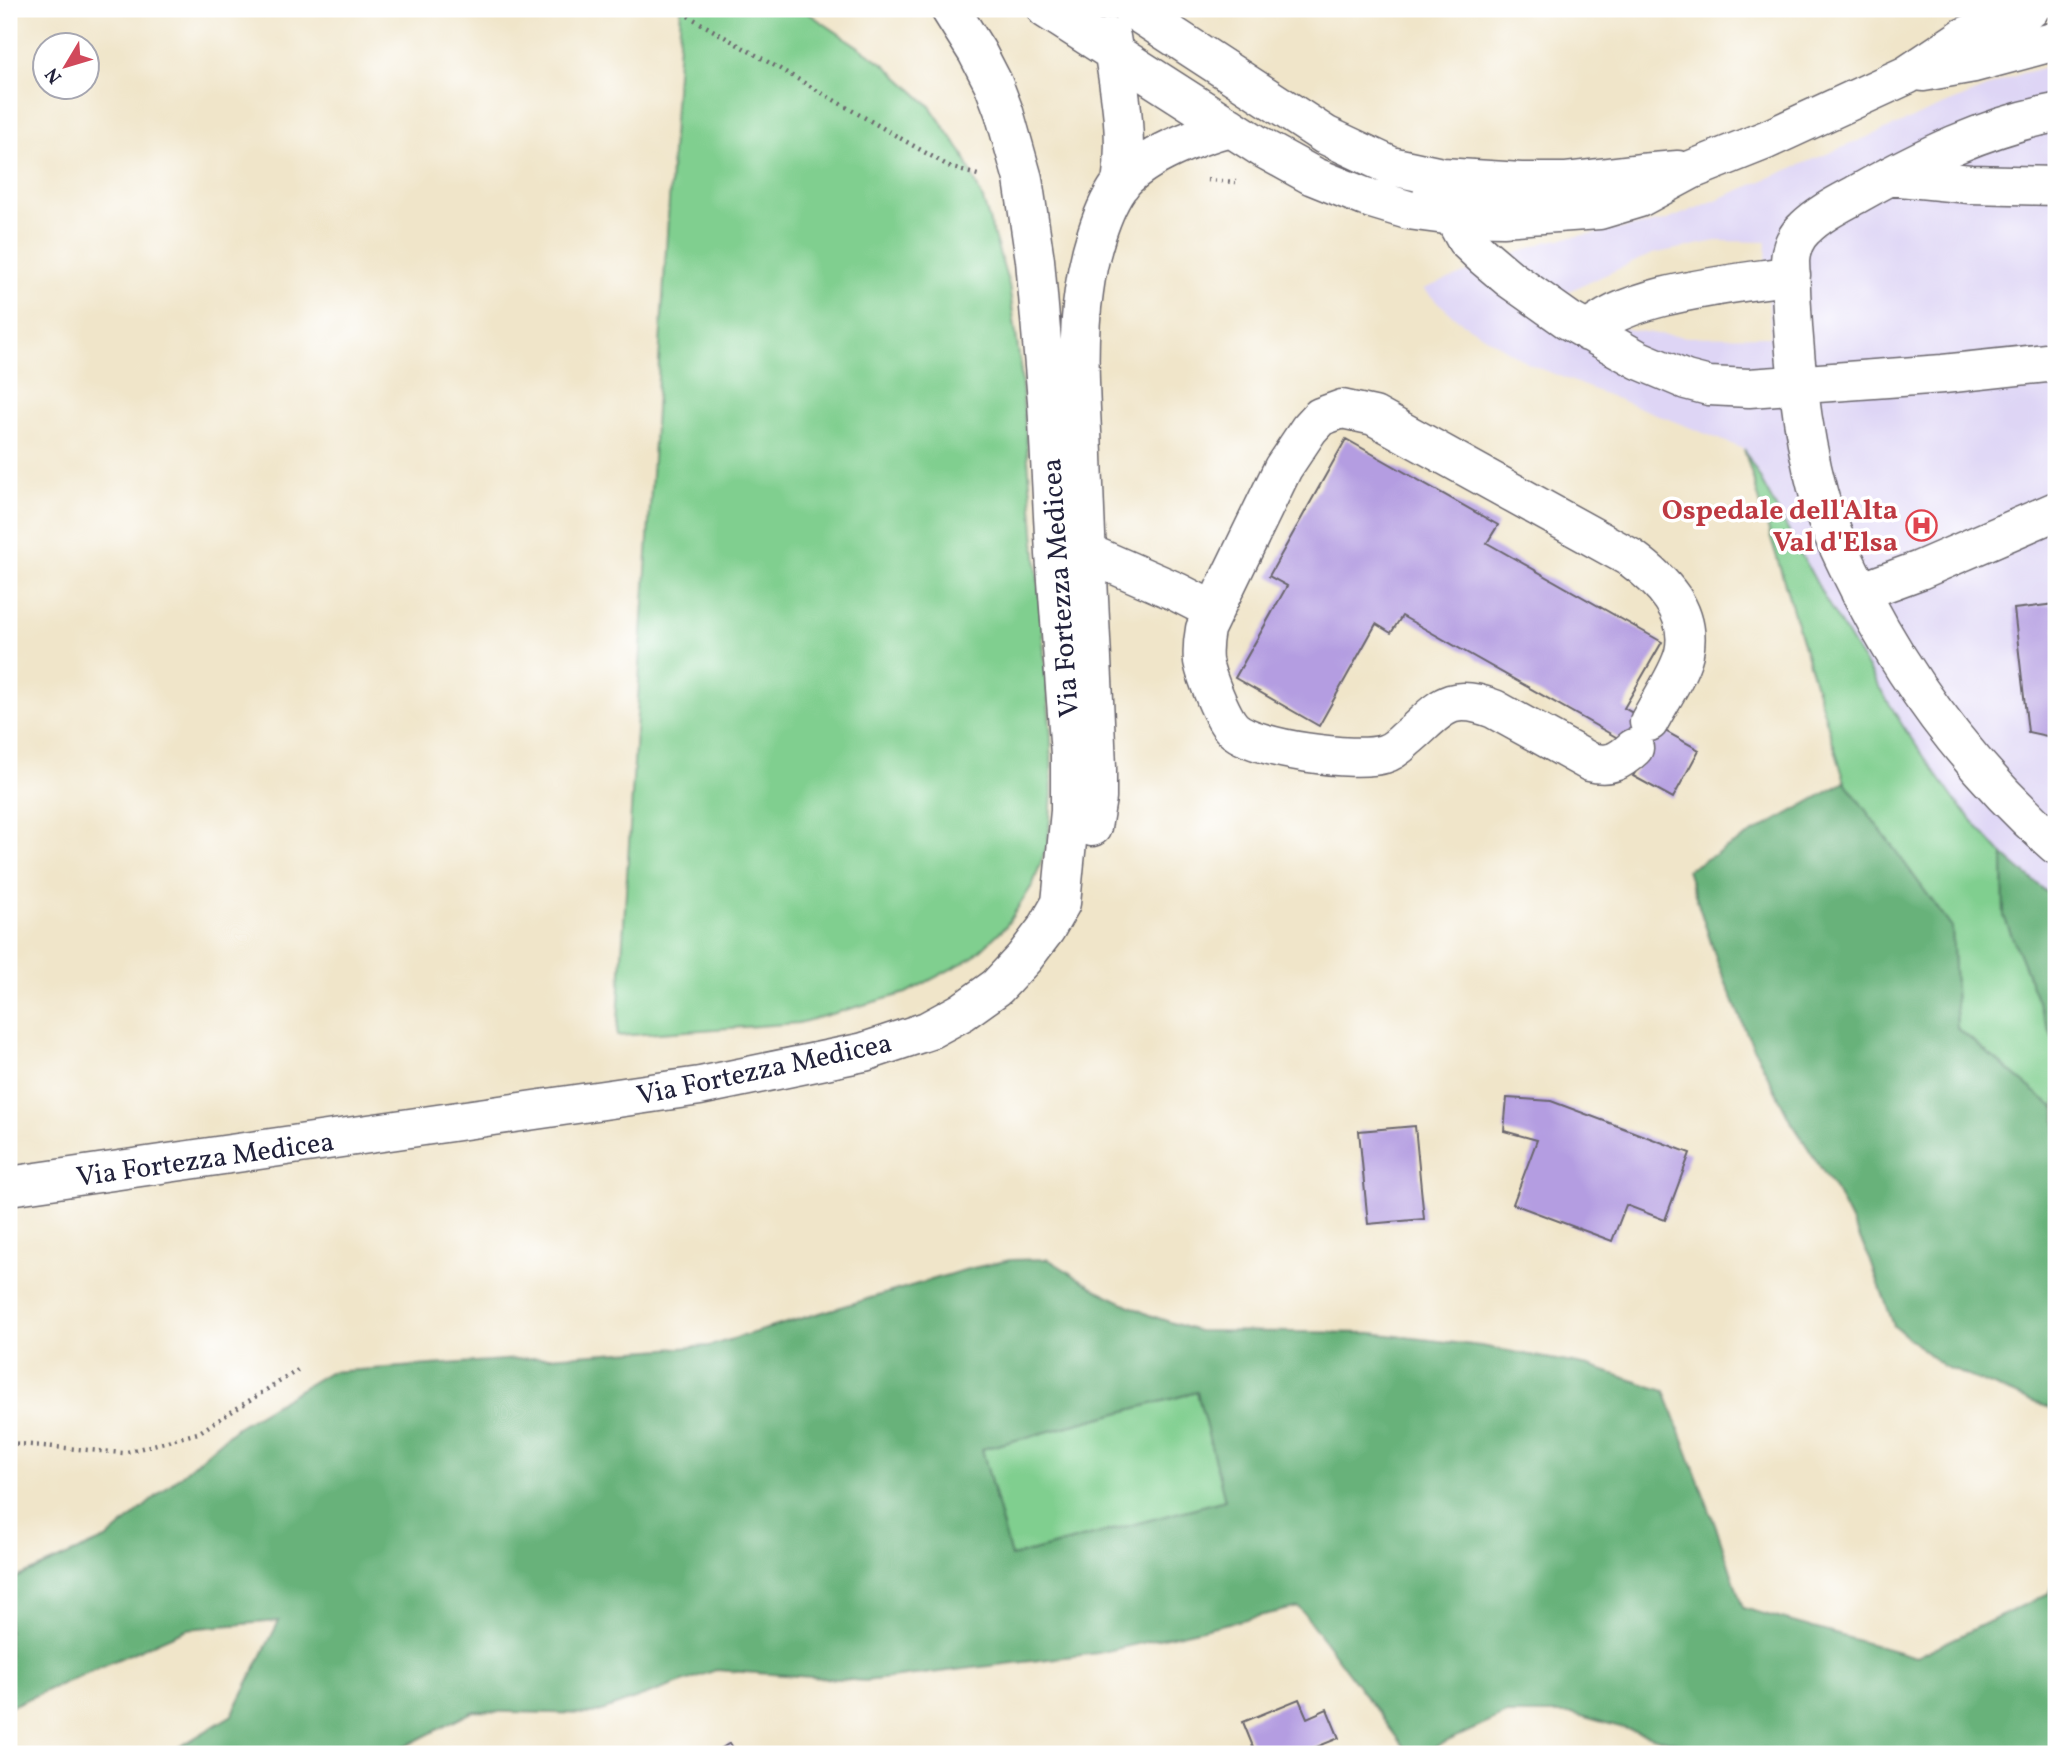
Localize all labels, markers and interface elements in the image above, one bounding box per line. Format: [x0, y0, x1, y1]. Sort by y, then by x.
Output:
north arrow [32, 32, 102, 102]
text: N [40, 62, 69, 89]
street label: Via Fortezza Medicea [1033, 457, 1090, 719]
place label: Ospedale dell'Alta Val d'Elsa [1662, 492, 1898, 563]
hospital icon: Ospedale dell'Alta Val d'Elsa [1904, 508, 1938, 542]
street label: Via Fortezza Medicea [633, 1024, 896, 1117]
street label: Via Fortezza Medicea [74, 1123, 337, 1198]

